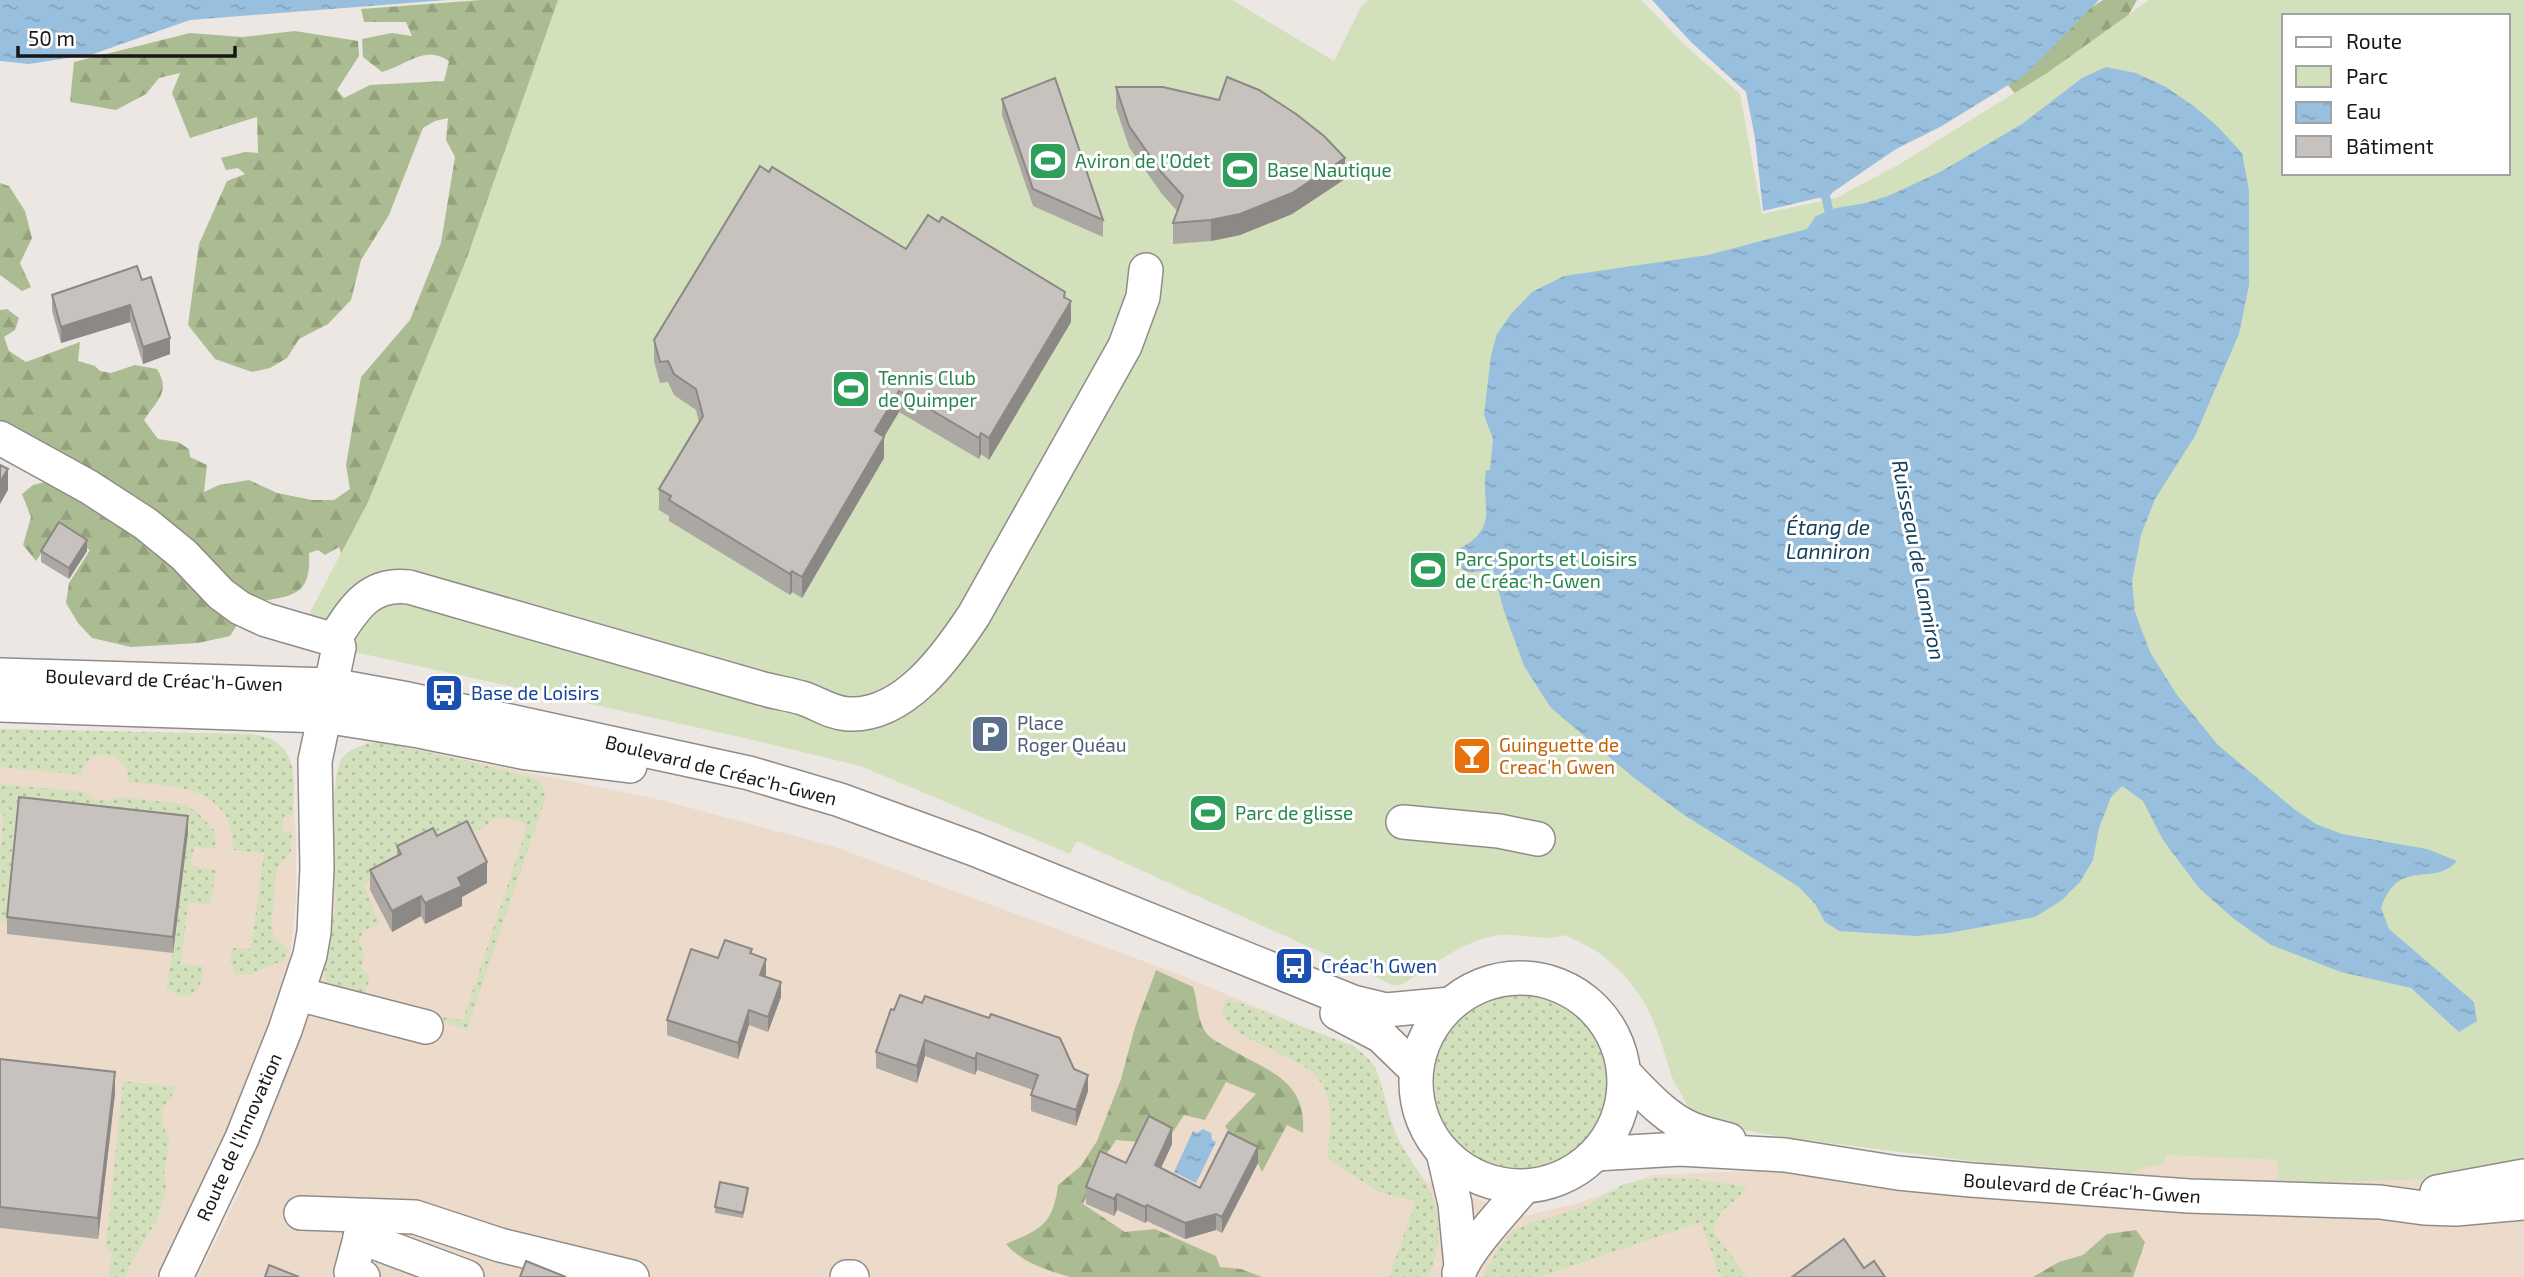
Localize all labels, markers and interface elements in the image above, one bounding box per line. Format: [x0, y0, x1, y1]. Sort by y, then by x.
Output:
scale bar [18, 14, 234, 58]
legend [2282, 14, 2510, 175]
text: 50 m [28, 25, 75, 50]
text: Route [2346, 28, 2402, 53]
text: Parc [2346, 63, 2388, 88]
text: Eau [2346, 98, 2381, 123]
text: Bâtiment [2346, 133, 2434, 158]
sports icon: Aviron de l'Odet [1027, 140, 1069, 182]
place label: Aviron de l'Odet [1075, 149, 1210, 172]
sports icon: Base Nautique [1219, 149, 1261, 191]
place label: Base Nautique [1267, 158, 1392, 181]
place label: Tennis Club de Quimper [878, 366, 977, 411]
sports icon: Tennis Club de Quimper [830, 368, 872, 410]
water label: Ruisseau de Lanniron [1888, 457, 1951, 662]
water label: Étang de Lanniron [1786, 514, 1870, 563]
place label: Parc Sports et Loisirs de Créac'h-Gwen [1455, 547, 1637, 592]
sports icon: Parc Sports et Loisirs de Créac'h-Gwen [1407, 549, 1449, 591]
street label: Boulevard de Créac'h-Gwen [45, 664, 283, 695]
bus stop icon: Base de Loisirs [423, 672, 465, 714]
place label: Base de Loisirs [471, 681, 600, 704]
place label: Place Roger Quéau [1017, 711, 1127, 756]
parking icon: Place Roger Quéau [969, 713, 1011, 755]
street label: Boulevard de Créac'h-Gwen [603, 730, 839, 809]
place label: Guinguette de Creac'h Gwen [1499, 733, 1619, 778]
bar icon: Guinguette de Creac'h Gwen [1451, 735, 1493, 777]
sports icon: Parc de glisse [1187, 792, 1229, 834]
place label: Parc de glisse [1235, 801, 1353, 824]
bus stop icon: Créac'h Gwen [1273, 945, 1315, 987]
place label: Créac'h Gwen [1321, 954, 1437, 977]
street label: Route de l'Innovation [191, 1049, 286, 1224]
street label: Boulevard de Créac'h-Gwen [1963, 1168, 2202, 1207]

